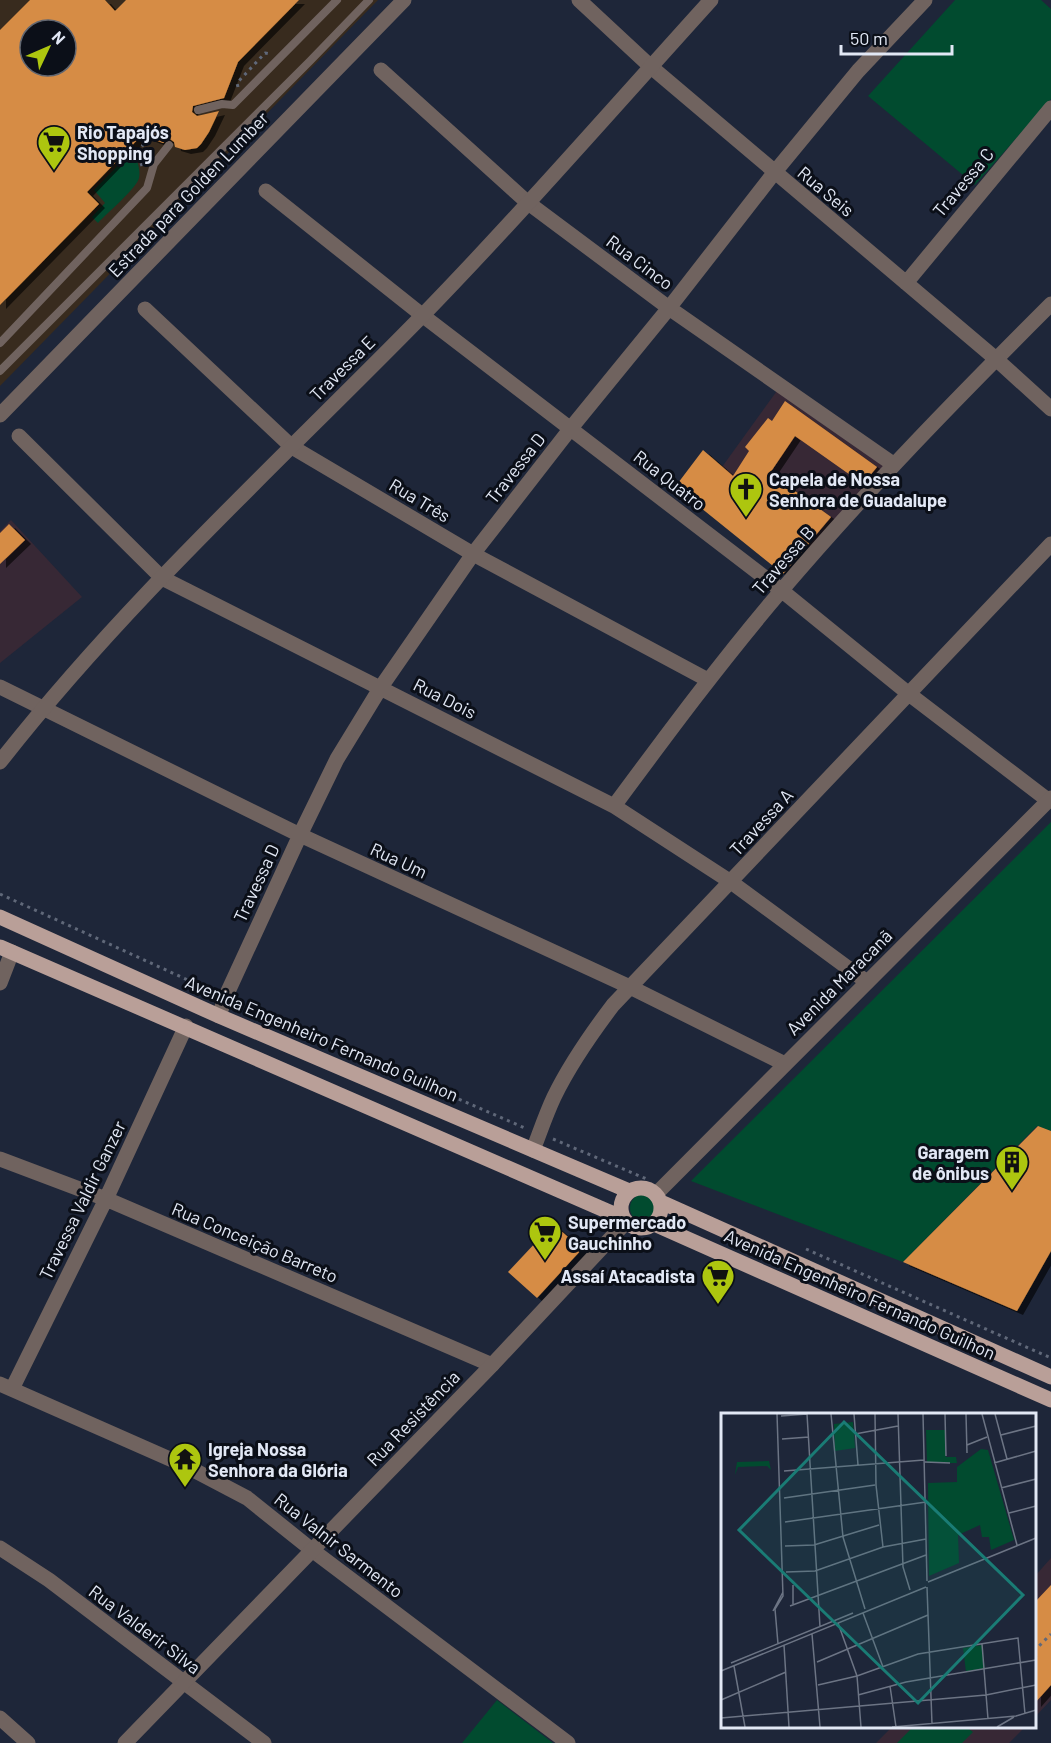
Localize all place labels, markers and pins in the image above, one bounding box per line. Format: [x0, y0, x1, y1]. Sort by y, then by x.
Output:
place label: Rio Tapajós Shopping [77, 121, 169, 164]
supermarket icon: Rio Tapajós Shopping [36, 124, 72, 171]
place label: Capela de Nossa Senhora de Guadalupe [769, 468, 947, 511]
church icon: Capela de Nossa Senhora de Guadalupe [728, 471, 764, 518]
place label: Garagem de ônibus [912, 1141, 989, 1184]
building icon: Garagem de ônibus [994, 1144, 1030, 1191]
place label: Supermercado Gauchinho [568, 1211, 686, 1254]
supermarket icon: Supermercado Gauchinho [527, 1214, 563, 1261]
supermarket icon: Assaí Atacadista [700, 1258, 736, 1305]
place label: Assaí Atacadista [560, 1265, 695, 1287]
place label: Igreja Nossa Senhora da Glória [208, 1438, 348, 1481]
temple icon: Igreja Nossa Senhora da Glória [167, 1441, 203, 1488]

